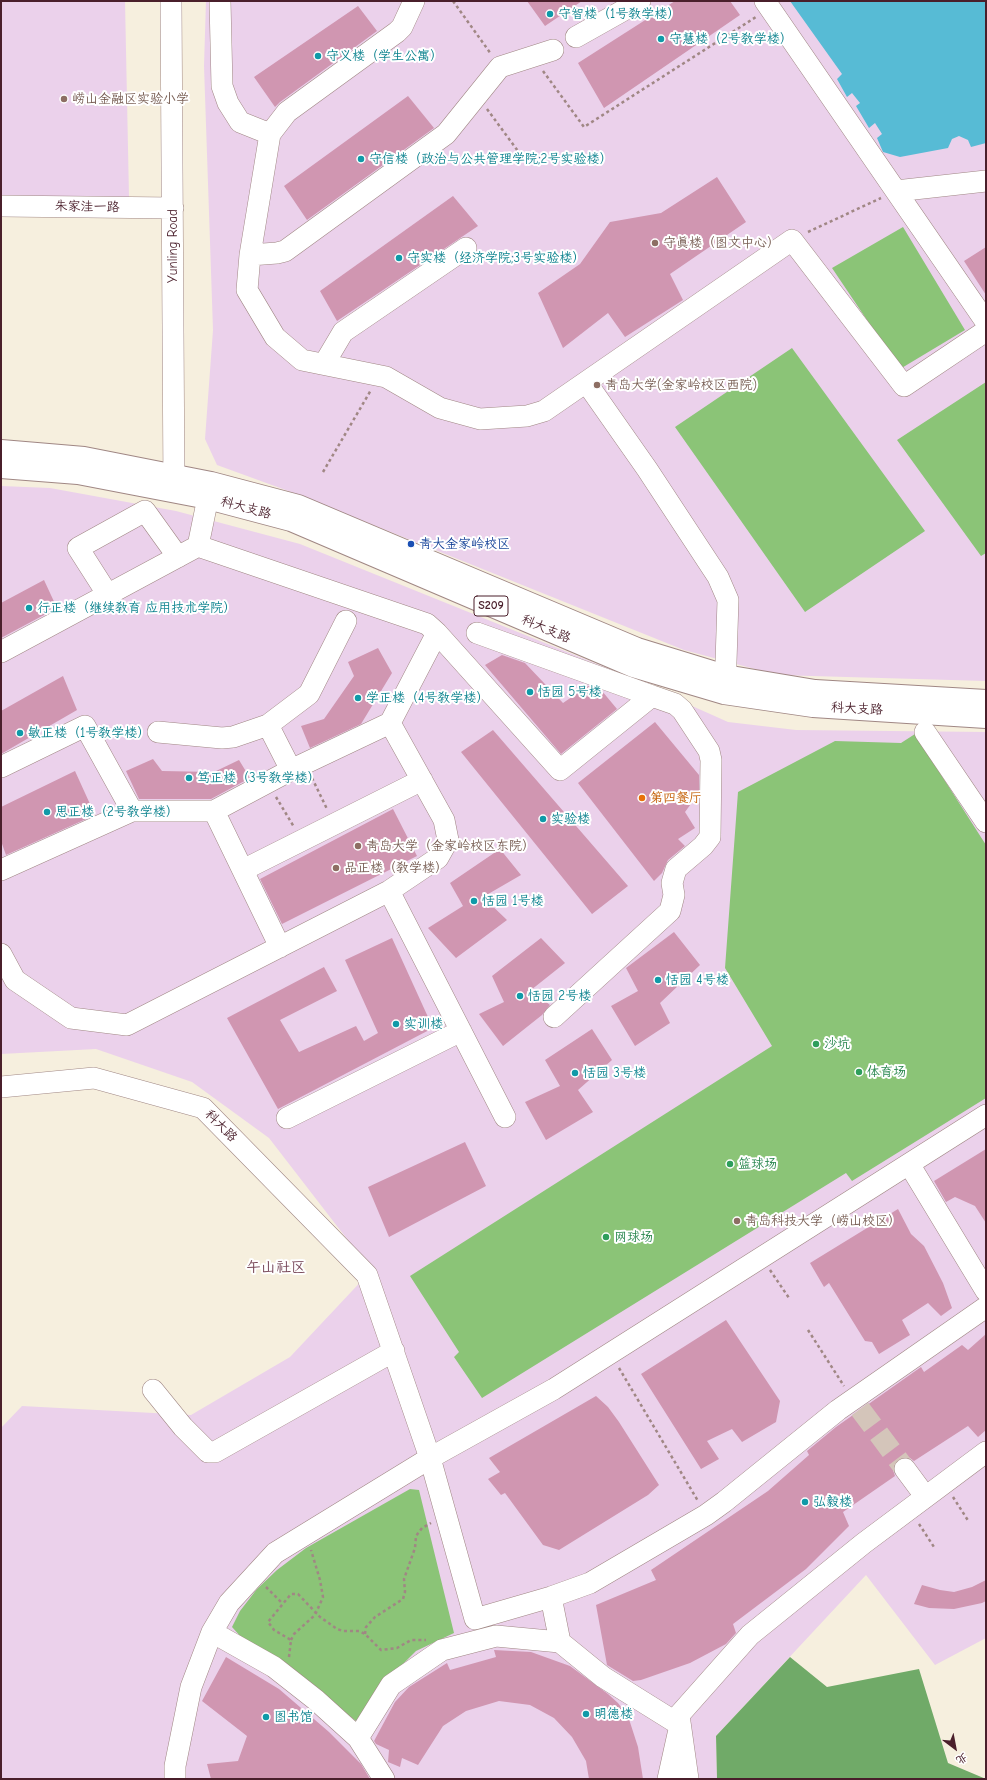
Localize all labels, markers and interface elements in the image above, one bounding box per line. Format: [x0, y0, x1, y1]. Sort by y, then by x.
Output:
place label: 守智楼（1号教学楼） [558, 6, 680, 22]
marker: 守智楼（1号教学楼） [545, 9, 555, 19]
place label: 守慧楼（2号教学楼） [669, 31, 793, 47]
marker: 守慧楼（2号教学楼） [656, 34, 666, 44]
place label: 守义楼（学生公寓） [326, 48, 443, 64]
marker: 守义楼（学生公寓） [313, 51, 323, 61]
place label: 崂山金融区实验小学 [72, 91, 189, 107]
marker: 崂山金融区实验小学 [59, 94, 69, 104]
place label: 守信楼（政治与公共管理学院;2号实验楼） [369, 151, 612, 167]
marker: 守信楼（政治与公共管理学院;2号实验楼） [356, 154, 366, 164]
street label: 朱家洼一路 [54, 199, 120, 215]
street label: Yunling Road [165, 209, 181, 283]
place label: 守真楼（图文中心） [663, 235, 780, 251]
marker: 守真楼（图文中心） [650, 238, 660, 248]
place label: 守实楼（经济学院;3号实验楼） [407, 250, 585, 266]
marker: 守实楼（经济学院;3号实验楼） [394, 253, 404, 263]
place label: 青岛大学(金家岭校区西院) [605, 377, 757, 393]
marker: 青岛大学(金家岭校区西院) [592, 380, 602, 390]
street label: 科大支路 [219, 494, 273, 522]
place label: 青大金家岭校区 [419, 536, 510, 552]
marker: 青大金家岭校区 [406, 539, 416, 549]
road number: S209 [474, 596, 508, 616]
place label: 行正楼（继续教育 应用技术学院） [37, 600, 236, 616]
marker: 行正楼（继续教育 应用技术学院） [24, 603, 34, 613]
street label: 科大支路 [519, 612, 573, 646]
place label: 恬园 5号楼 [538, 684, 601, 700]
marker: 恬园 5号楼 [525, 687, 535, 697]
place label: 学正楼（4号教学楼） [366, 690, 489, 706]
marker: 学正楼（4号教学楼） [353, 693, 363, 703]
street label: 科大支路 [831, 700, 883, 718]
place label: 敏正楼（1号教学楼） [28, 725, 150, 741]
marker: 敏正楼（1号教学楼） [15, 728, 25, 738]
place label: 笃正楼（3号教学楼） [197, 770, 321, 786]
marker: 笃正楼（3号教学楼） [184, 773, 194, 783]
place label: 第四餐厅 [650, 790, 702, 806]
marker: 第四餐厅 [637, 793, 647, 803]
place label: 思正楼（2号教学楼） [55, 804, 179, 820]
marker: 思正楼（2号教学楼） [42, 807, 52, 817]
place label: 实验楼 [551, 811, 590, 827]
marker: 实验楼 [538, 814, 548, 824]
place label: 青岛大学（金家岭校区东院） [366, 838, 535, 854]
marker: 青岛大学（金家岭校区东院） [353, 841, 363, 851]
place label: 品正楼（教学楼） [344, 860, 448, 876]
marker: 品正楼（教学楼） [331, 863, 341, 873]
place label: 恬园 1号楼 [482, 893, 543, 909]
marker: 恬园 1号楼 [469, 896, 479, 906]
place label: 恬园 4号楼 [666, 972, 729, 988]
marker: 恬园 4号楼 [653, 975, 663, 985]
place label: 恬园 2号楼 [528, 988, 591, 1004]
marker: 恬园 2号楼 [515, 991, 525, 1001]
place label: 实训楼 [404, 1016, 443, 1032]
marker: 实训楼 [391, 1019, 401, 1029]
place label: 沙坑 [824, 1036, 850, 1052]
marker: 沙坑 [811, 1039, 821, 1049]
place label: 体育场 [867, 1064, 906, 1080]
place label: 恬园 3号楼 [583, 1065, 646, 1081]
marker: 体育场 [854, 1067, 864, 1077]
marker: 恬园 3号楼 [570, 1068, 580, 1078]
street label: 科大路 [202, 1107, 240, 1145]
place label: 篮球场 [738, 1156, 777, 1172]
marker: 篮球场 [725, 1159, 735, 1169]
place label: 青岛科技大学（崂山校区） [745, 1213, 901, 1229]
marker: 青岛科技大学（崂山校区） [732, 1216, 742, 1226]
place label: 网球场 [614, 1229, 653, 1245]
marker: 网球场 [601, 1232, 611, 1242]
district label: 午山社区 [246, 1259, 306, 1277]
place label: 弘毅楼 [813, 1494, 852, 1510]
marker: 弘毅楼 [800, 1497, 810, 1507]
place label: 明德楼 [594, 1706, 633, 1722]
place label: 图书馆 [274, 1709, 313, 1725]
marker: 明德楼 [581, 1709, 591, 1719]
marker: 图书馆 [261, 1712, 271, 1722]
north arrow [935, 1728, 975, 1768]
text: 北 [954, 1750, 970, 1767]

